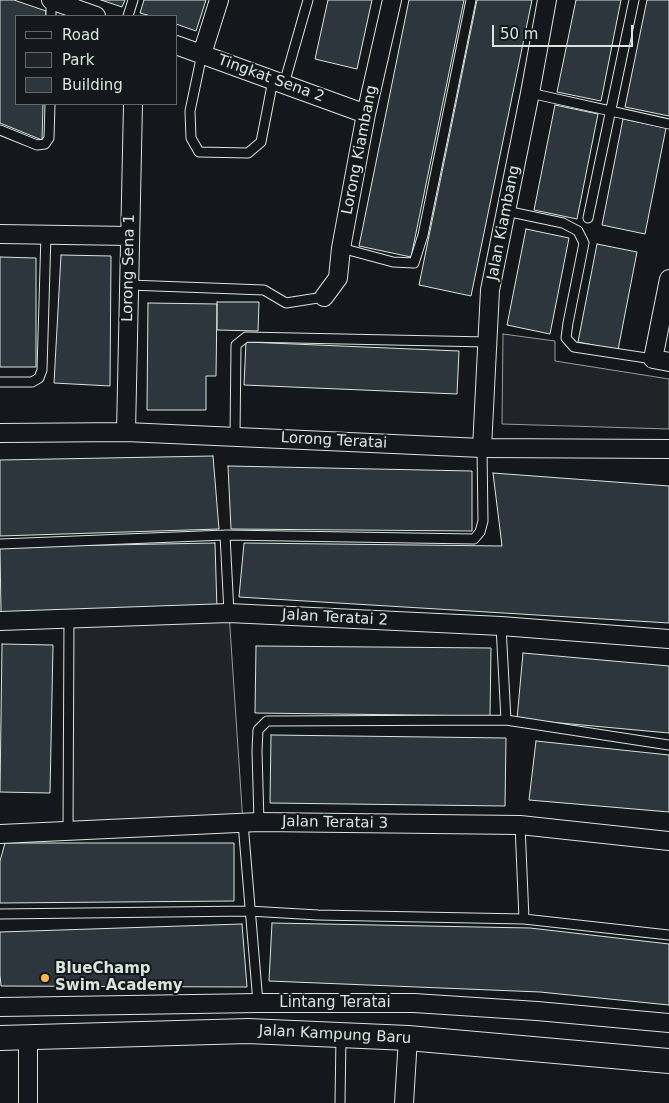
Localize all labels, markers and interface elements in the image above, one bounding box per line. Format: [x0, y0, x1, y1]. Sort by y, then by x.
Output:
legend [15, 15, 178, 105]
scale bar [494, 15, 635, 47]
text: 50 m [500, 25, 538, 43]
text: Road [62, 26, 100, 44]
text: Park [62, 51, 94, 69]
street label: Tingkat Sena 2 [215, 51, 327, 107]
text: Building [62, 76, 123, 94]
street label: Lorong Kiambang [339, 84, 381, 216]
street label: Jalan Kiambang [484, 164, 524, 282]
street label: Lorong Sena 1 [119, 214, 139, 322]
street label: Lorong Teratai [280, 429, 388, 453]
street label: Jalan Teratai 2 [282, 606, 388, 630]
street label: Jalan Teratai 3 [282, 813, 388, 833]
place label: BlueChamp Swim Academy [55, 960, 183, 995]
marker: BlueChamp Swim Academy [39, 972, 51, 984]
street label: Lintang Teratai [279, 994, 391, 1012]
street label: Jalan Kampung Baru [258, 1022, 412, 1048]

